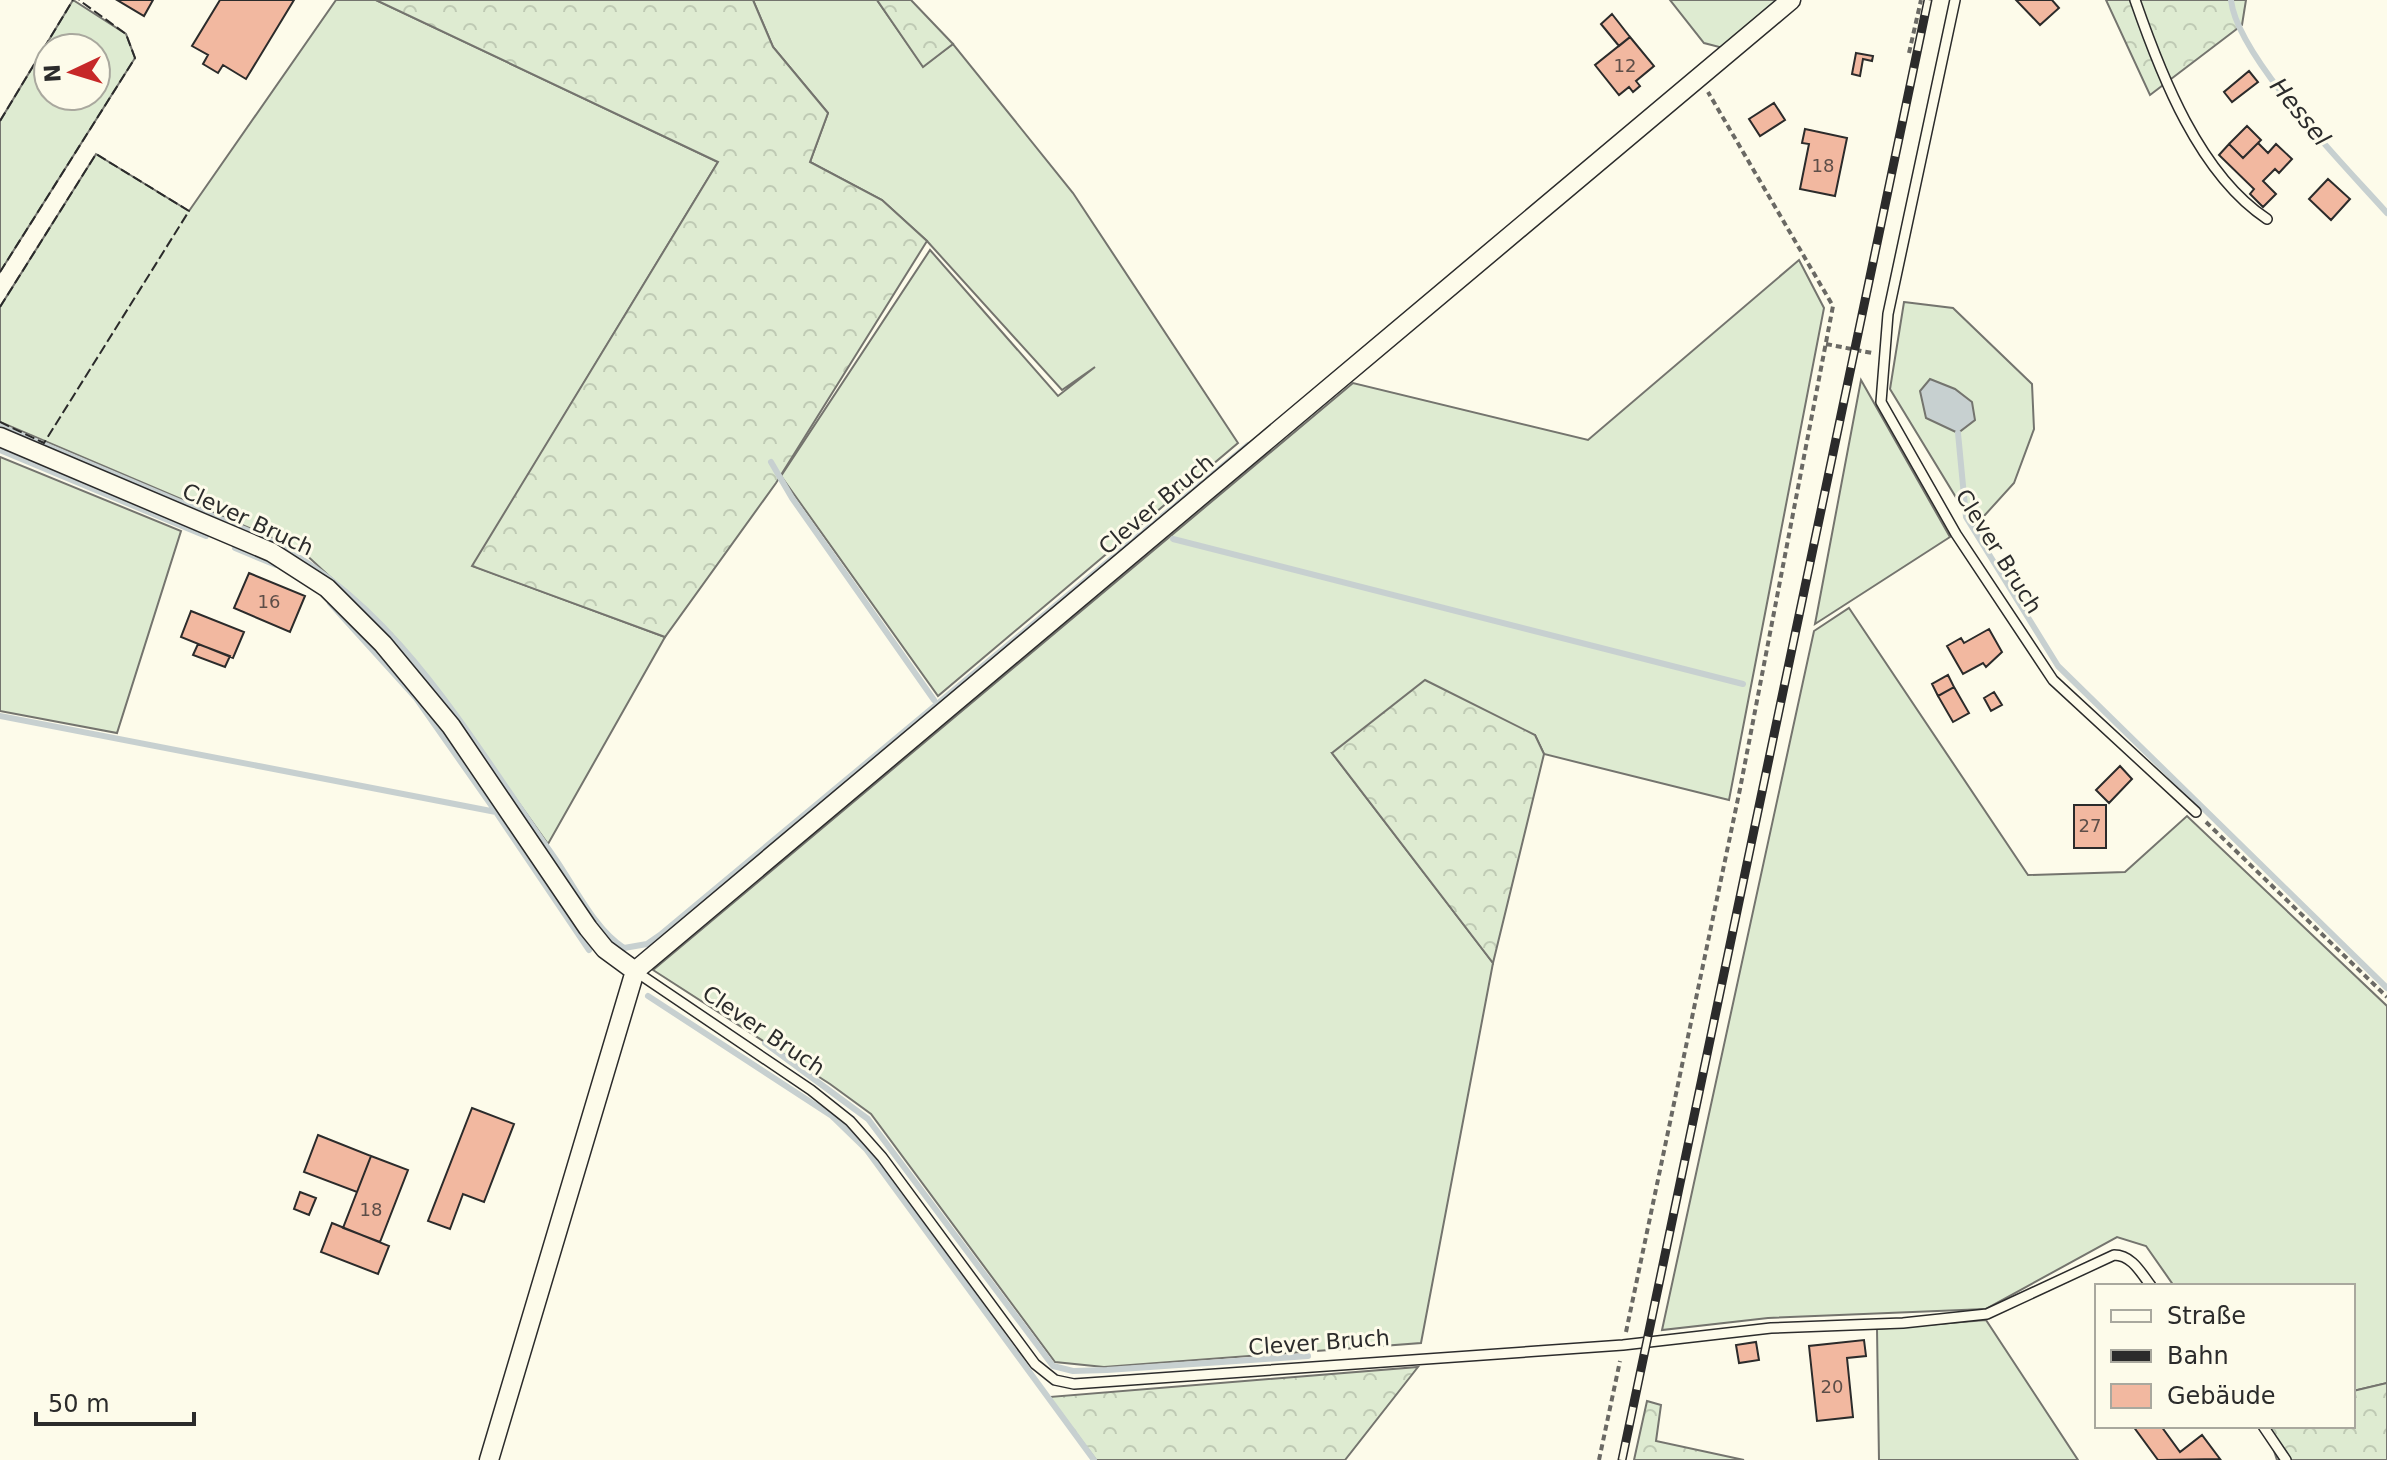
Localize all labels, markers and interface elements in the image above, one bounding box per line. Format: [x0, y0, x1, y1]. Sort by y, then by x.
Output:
north arrow [32, 32, 112, 112]
house number: 12 [1614, 55, 1636, 76]
text: N [39, 63, 66, 83]
water label: Hessel [2264, 72, 2336, 152]
house number: 18 [1812, 155, 1834, 176]
street label: Clever Bruch [1094, 449, 1219, 560]
street label: Clever Bruch [178, 478, 317, 561]
street label: Clever Bruch [1950, 485, 2047, 618]
house number: 16 [258, 591, 280, 612]
house number: 27 [2079, 815, 2101, 836]
street label: Clever Bruch [698, 980, 829, 1080]
house number: 18 [360, 1199, 382, 1220]
legend [2095, 1284, 2355, 1428]
text: Straße [2167, 1302, 2246, 1330]
street label: Clever Bruch [1247, 1325, 1391, 1360]
text: Bahn [2167, 1342, 2229, 1370]
scale bar [36, 1376, 194, 1426]
house number: 20 [1821, 1376, 1843, 1397]
text: Gebäude [2167, 1382, 2276, 1410]
text: 50 m [48, 1390, 110, 1418]

